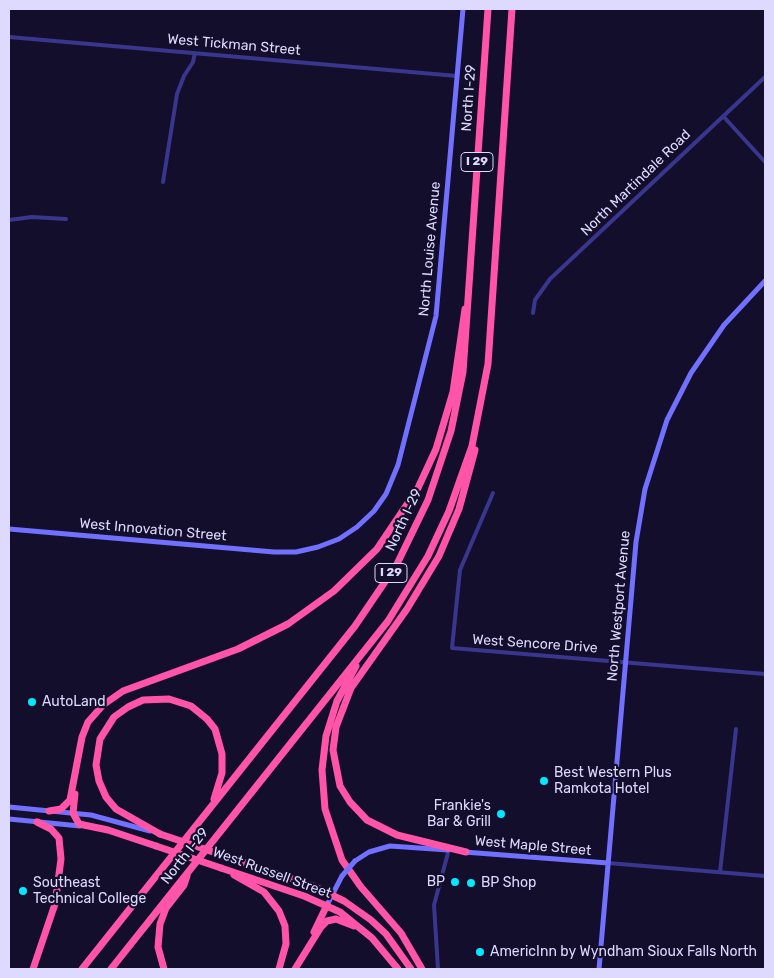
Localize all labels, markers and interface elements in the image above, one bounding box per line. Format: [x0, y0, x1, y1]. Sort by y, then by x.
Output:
street label: West Tickman Street [167, 31, 301, 59]
street label: North I-29 [458, 64, 480, 132]
street label: North Martindale Road [578, 126, 694, 240]
road number: I 29 [461, 152, 493, 172]
street label: North Louise Avenue [416, 181, 444, 317]
street label: North I-29 [382, 486, 426, 554]
street label: West Innovation Street [79, 515, 227, 545]
street label: North Westport Avenue [604, 530, 634, 682]
road number: I 29 [375, 564, 407, 582]
street label: West Sencore Drive [472, 631, 598, 657]
place label: AutoLand [42, 694, 106, 710]
marker: AutoLand [26, 696, 38, 708]
place label: Best Western Plus Ramkota Hotel [554, 765, 672, 798]
marker: Best Western Plus Ramkota Hotel [538, 775, 550, 787]
place label: Frankie's Bar & Grill [427, 798, 491, 830]
marker: Frankie's Bar & Grill [495, 808, 507, 820]
street label: North I-29 [158, 824, 212, 888]
street label: West Maple Street [474, 833, 592, 859]
street label: West Russell Street [210, 844, 334, 902]
place label: BP [427, 874, 445, 890]
place label: Southeast Technical College [33, 875, 146, 908]
place label: BP Shop [481, 875, 536, 891]
marker: BP [449, 876, 461, 888]
marker: BP Shop [465, 877, 477, 889]
marker: Southeast Technical College [17, 885, 29, 897]
place label: AmericInn by Wyndham Sioux Falls North [490, 944, 757, 960]
marker: AmericInn by Wyndham Sioux Falls North [474, 946, 486, 958]

